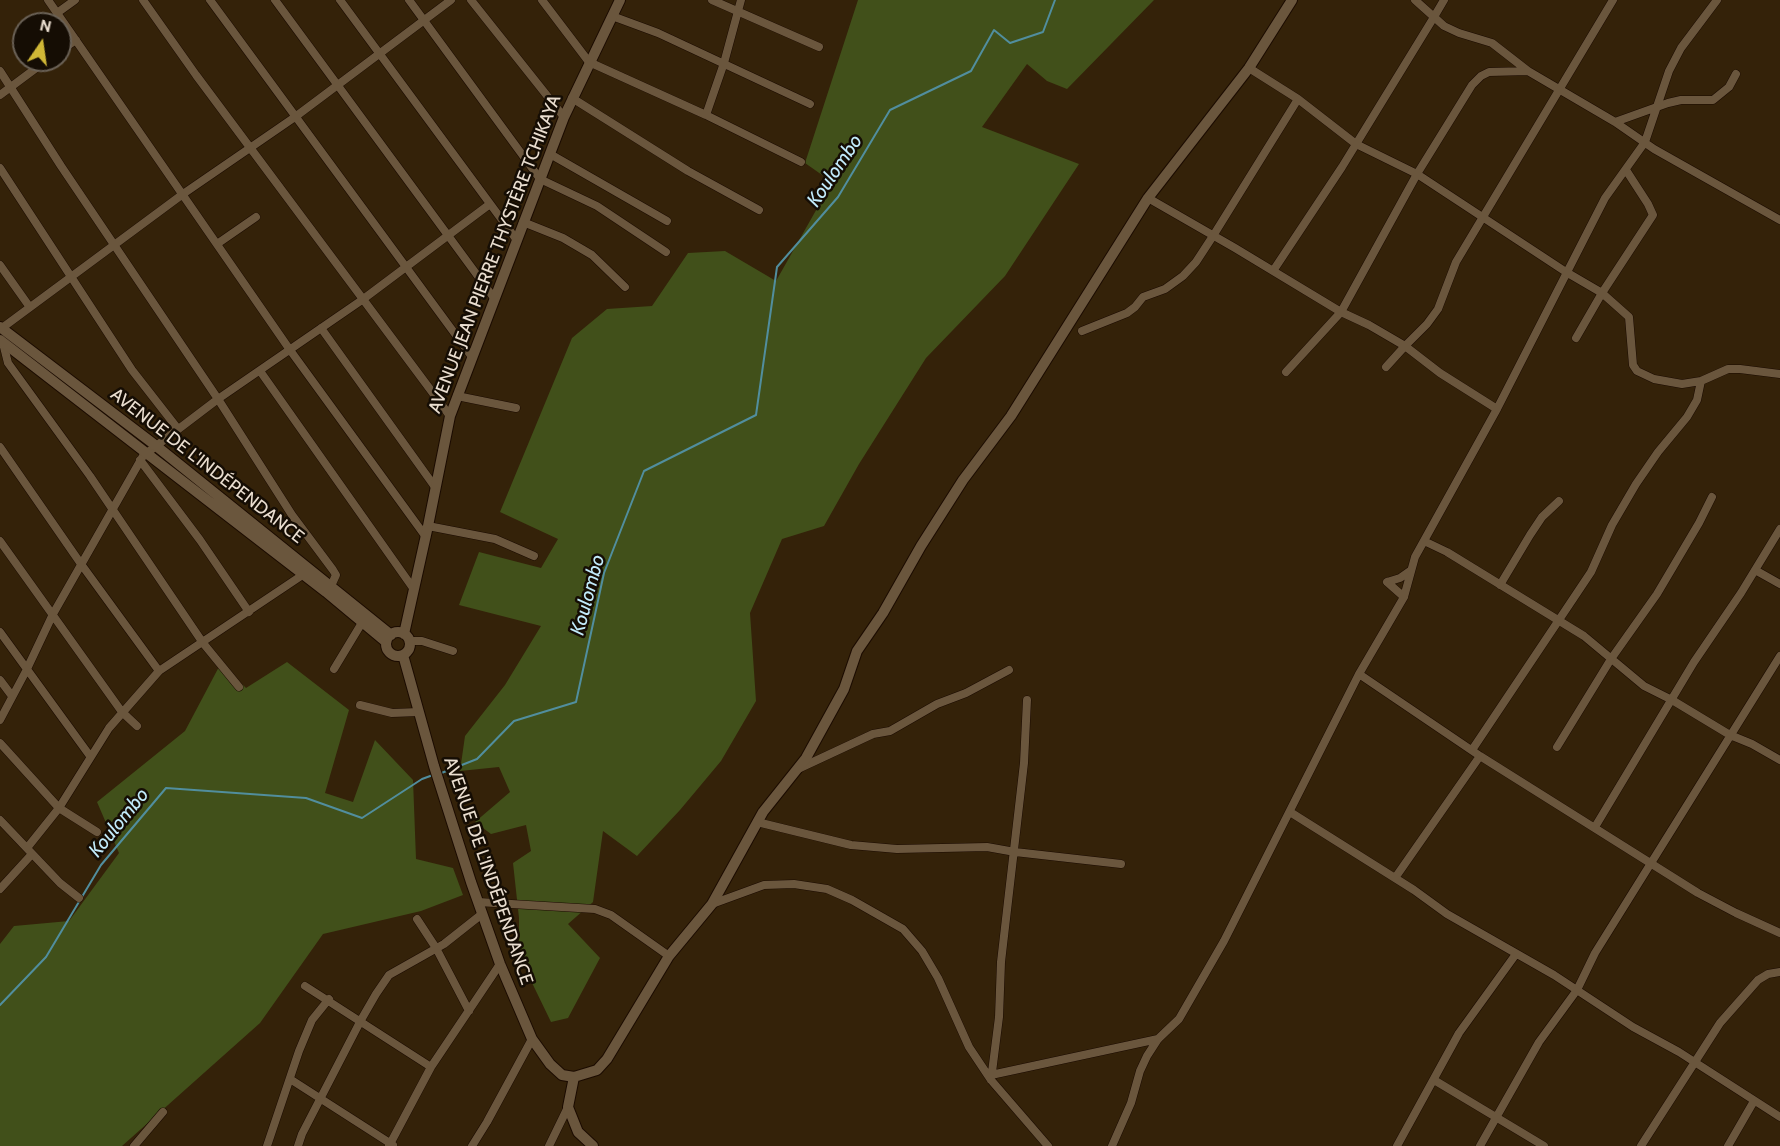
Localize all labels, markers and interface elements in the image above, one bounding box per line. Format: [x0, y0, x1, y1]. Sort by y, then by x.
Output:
north arrow [12, 12, 72, 72]
text: N [38, 15, 53, 36]
street label: AVENUE JEAN PIERRE THYSTÈRE TCHIKAYA [424, 92, 566, 416]
water label: Koulombo [802, 130, 868, 212]
street label: AVENUE DE L'INDÉPENDANCE [106, 384, 308, 548]
water label: Koulombo [566, 552, 610, 638]
street label: AVENUE DE L'INDÉPENDANCE [439, 754, 537, 988]
water label: Koulombo [84, 784, 154, 862]

